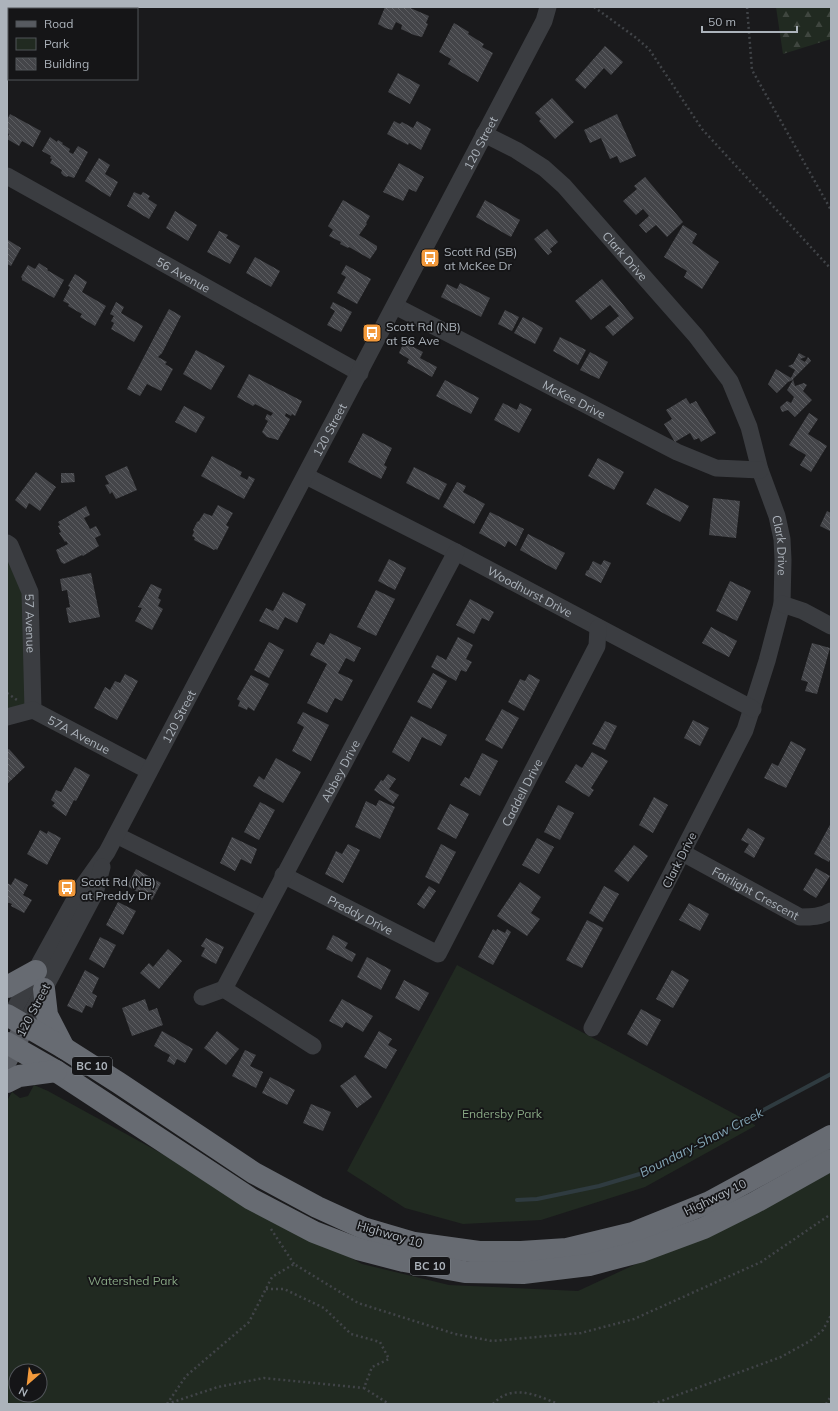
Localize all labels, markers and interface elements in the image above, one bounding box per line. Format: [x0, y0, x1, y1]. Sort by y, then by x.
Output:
legend [8, 8, 138, 80]
scale bar [702, 8, 797, 34]
text: 50 m [708, 14, 736, 29]
text: Road [44, 16, 73, 31]
text: Park [44, 36, 70, 51]
text: Building [44, 56, 89, 71]
street label: 120 Street [460, 114, 500, 172]
street label: Clark Drive [600, 228, 651, 284]
place label: Scott Rd (SB) at McKee Dr [444, 244, 517, 273]
bus stop icon: Scott Rd (SB) at McKee Dr [419, 247, 441, 269]
street label: 56 Avenue [154, 253, 213, 295]
place label: Scott Rd (NB) at 56 Ave [386, 319, 461, 348]
bus stop icon: Scott Rd (NB) at 56 Ave [361, 322, 383, 344]
street label: McKee Drive [540, 376, 608, 421]
street label: 120 Street [309, 400, 349, 459]
street label: Clark Drive [769, 514, 791, 576]
street label: Woodhurst Drive [485, 563, 575, 620]
street label: 57 Avenue [23, 593, 39, 653]
street label: 120 Street [158, 687, 199, 745]
street label: 57A Avenue [45, 712, 113, 757]
street label: Abbey Drive [317, 737, 363, 804]
street label: Caddell Drive [498, 756, 545, 829]
street label: Clark Drive [658, 829, 700, 891]
street label: Fairlight Crescent [710, 863, 802, 923]
place label: Scott Rd (NB) at Preddy Dr [81, 874, 156, 903]
bus stop icon: Scott Rd (NB) at Preddy Dr [56, 877, 78, 899]
street label: Preddy Drive [325, 892, 396, 937]
street label: 120 Street [13, 981, 53, 1039]
road number: BC 10 [72, 1057, 112, 1075]
water label: Boundary-Shaw Creek [637, 1104, 766, 1180]
park label: Endersby Park [462, 1106, 543, 1121]
street label: Highway 10 [681, 1175, 749, 1219]
street label: Highway 10 [355, 1217, 425, 1251]
road number: BC 10 [410, 1257, 450, 1275]
park label: Watershed Park [88, 1273, 179, 1288]
north arrow [8, 1363, 48, 1403]
text: N [16, 1384, 30, 1400]

